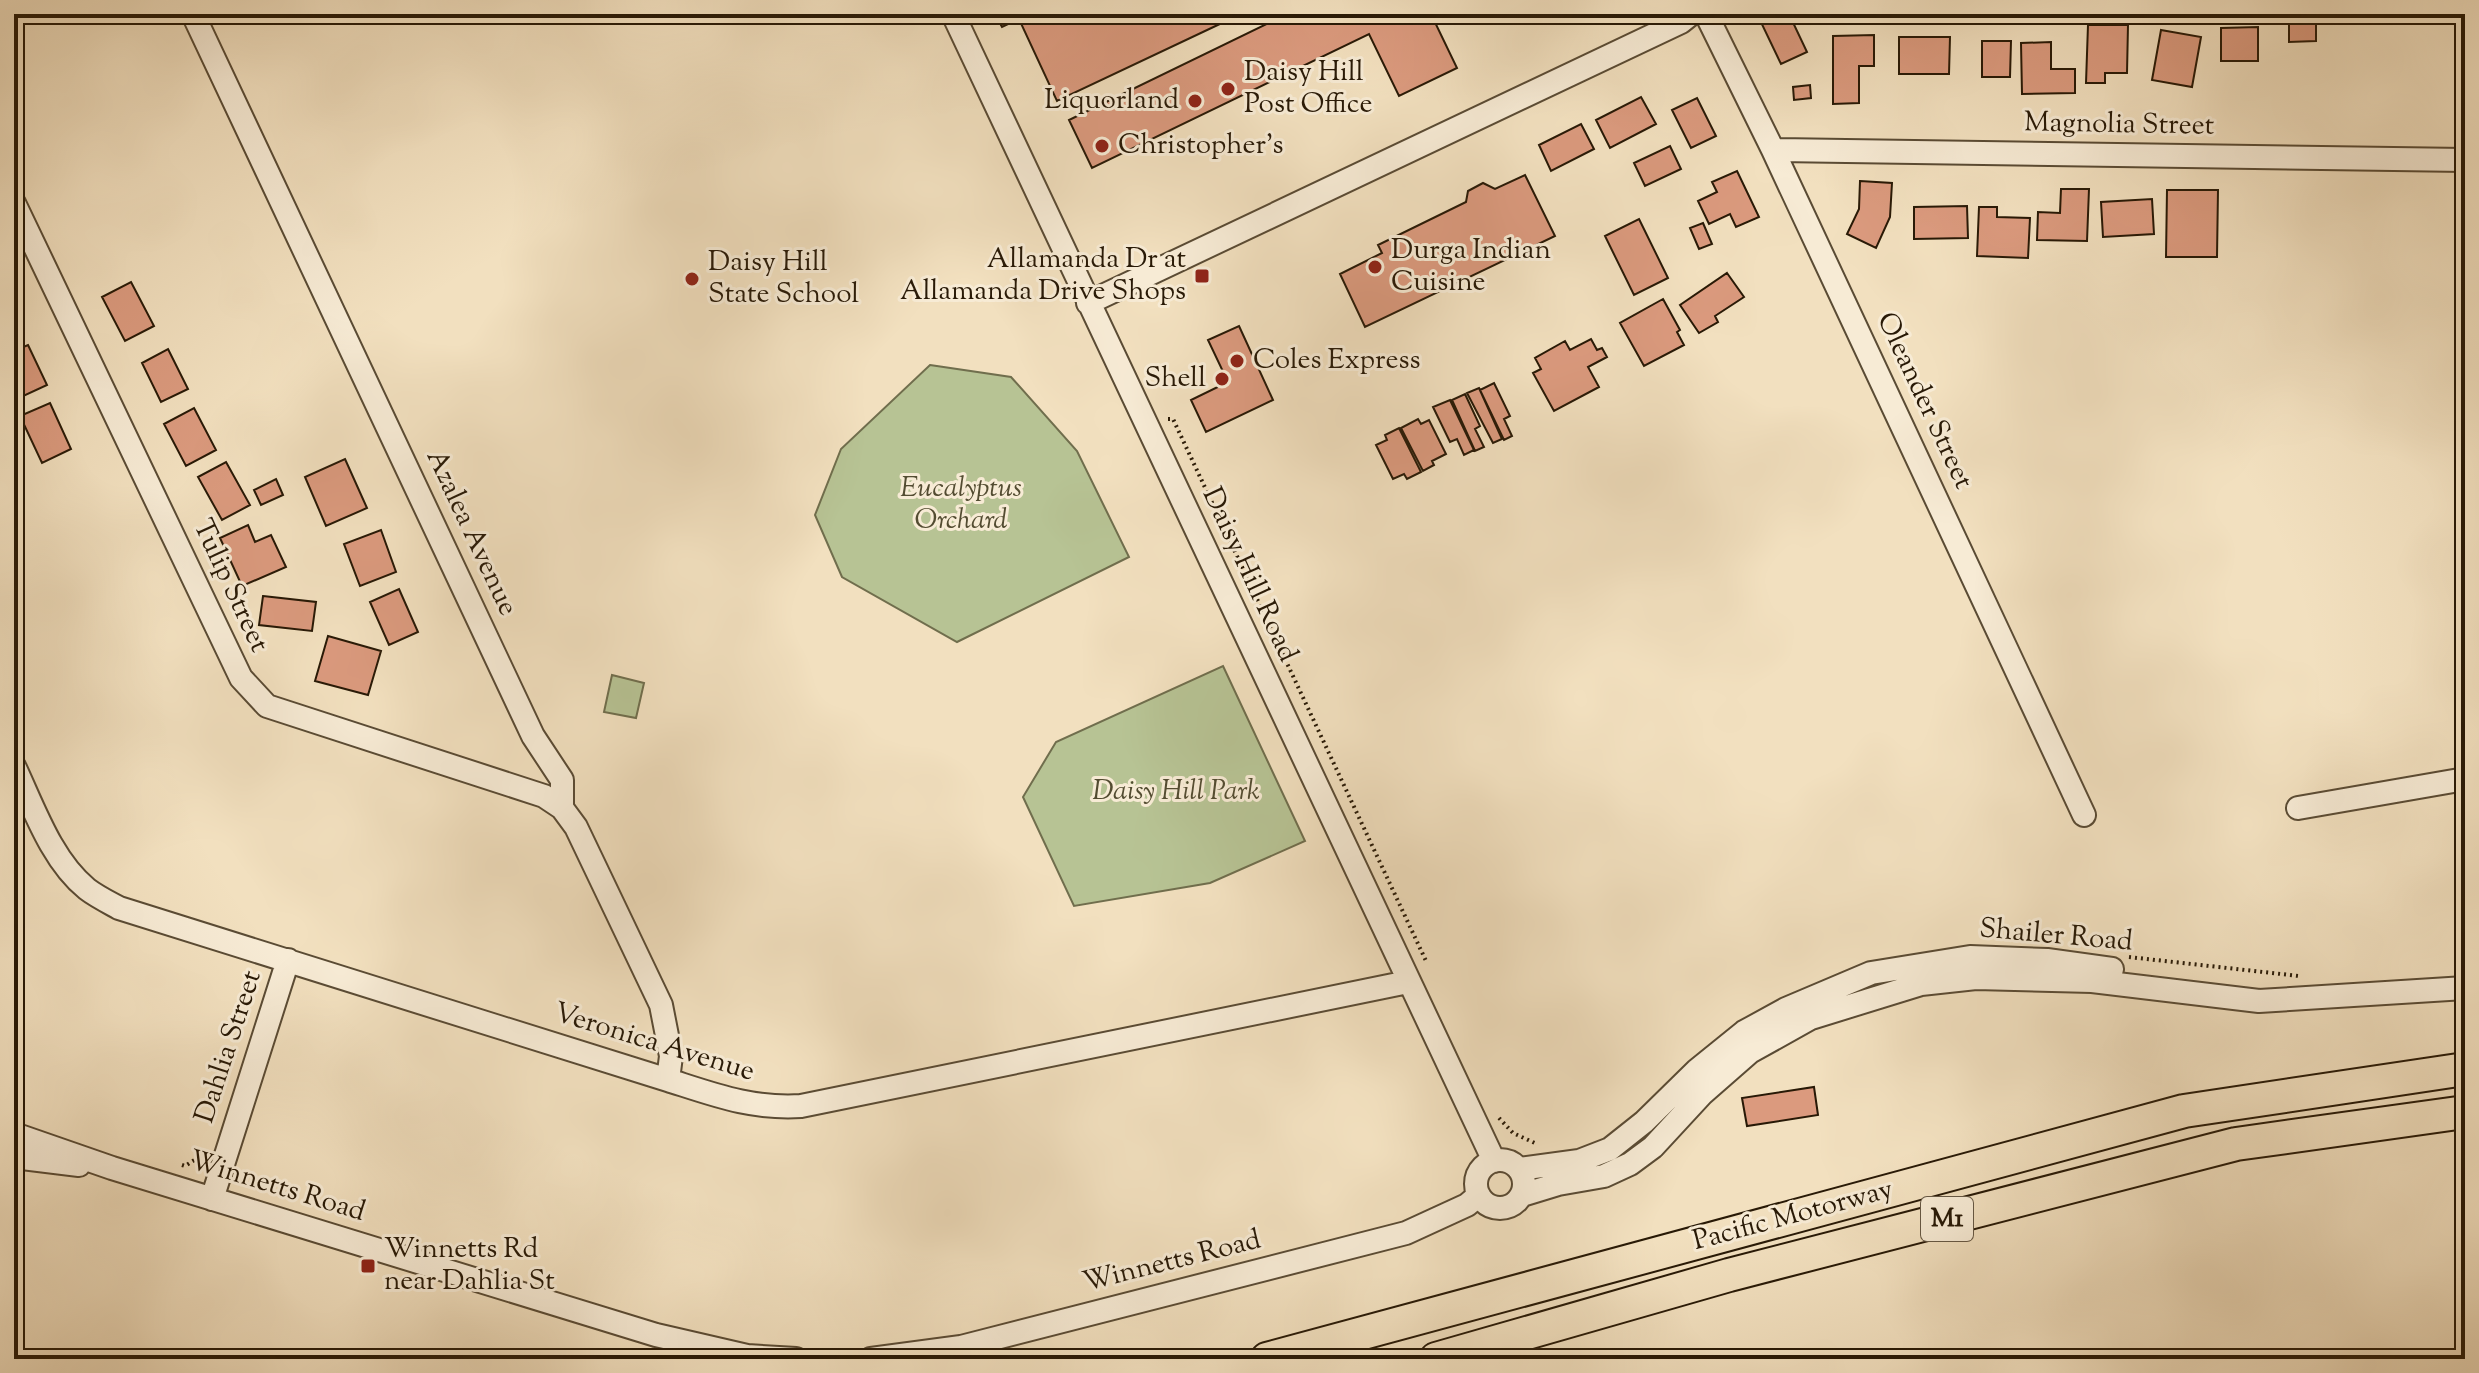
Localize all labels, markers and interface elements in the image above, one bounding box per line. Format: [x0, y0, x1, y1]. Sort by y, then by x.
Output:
place label: Daisy Hill Post Office [1244, 53, 1373, 125]
marker: Daisy Hill Post Office [1219, 80, 1237, 98]
place label: Liquorland [1044, 81, 1179, 121]
marker: Liquorland [1186, 92, 1204, 110]
street label: Magnolia Street [2024, 103, 2215, 147]
place label: Christopher's [1118, 126, 1283, 166]
marker: Christopher's [1093, 137, 1111, 155]
place label: Durga Indian Cuisine [1391, 231, 1551, 303]
place label: Allamanda Dr at Allamanda Drive Shops [900, 240, 1186, 312]
place label: Daisy Hill State School [708, 243, 859, 315]
marker: Durga Indian Cuisine [1366, 258, 1384, 276]
marker: Allamanda Dr at Allamanda Drive Shops [1193, 267, 1211, 285]
marker: Daisy Hill State School [683, 270, 701, 288]
street label: Oleander Street [1866, 306, 1983, 496]
place label: Coles Express [1253, 341, 1421, 381]
marker: Coles Express [1228, 352, 1246, 370]
place label: Shell [1145, 359, 1206, 399]
marker: Shell [1213, 370, 1231, 388]
street label: Azalea Avenue [415, 443, 527, 623]
park label: Eucalyptus Orchard [900, 469, 1022, 541]
street label: Daisy Hill Road [1191, 481, 1307, 669]
street label: Tulip Street [182, 513, 278, 660]
park label: Daisy Hill Park [1092, 772, 1260, 812]
street label: Shailer Road [1978, 909, 2135, 963]
street label: Dahlia Street [185, 965, 273, 1129]
street label: Veronica Avenue [549, 993, 759, 1093]
street label: Winnetts Road [184, 1141, 370, 1233]
street label: Pacific Motorway [1689, 1170, 1898, 1262]
road number: M1 [1921, 1197, 1973, 1241]
street label: Winnetts Road [1079, 1221, 1265, 1303]
place label: Winnetts Rd near Dahlia St [384, 1230, 555, 1302]
marker: Winnetts Rd near Dahlia St [359, 1257, 377, 1275]

